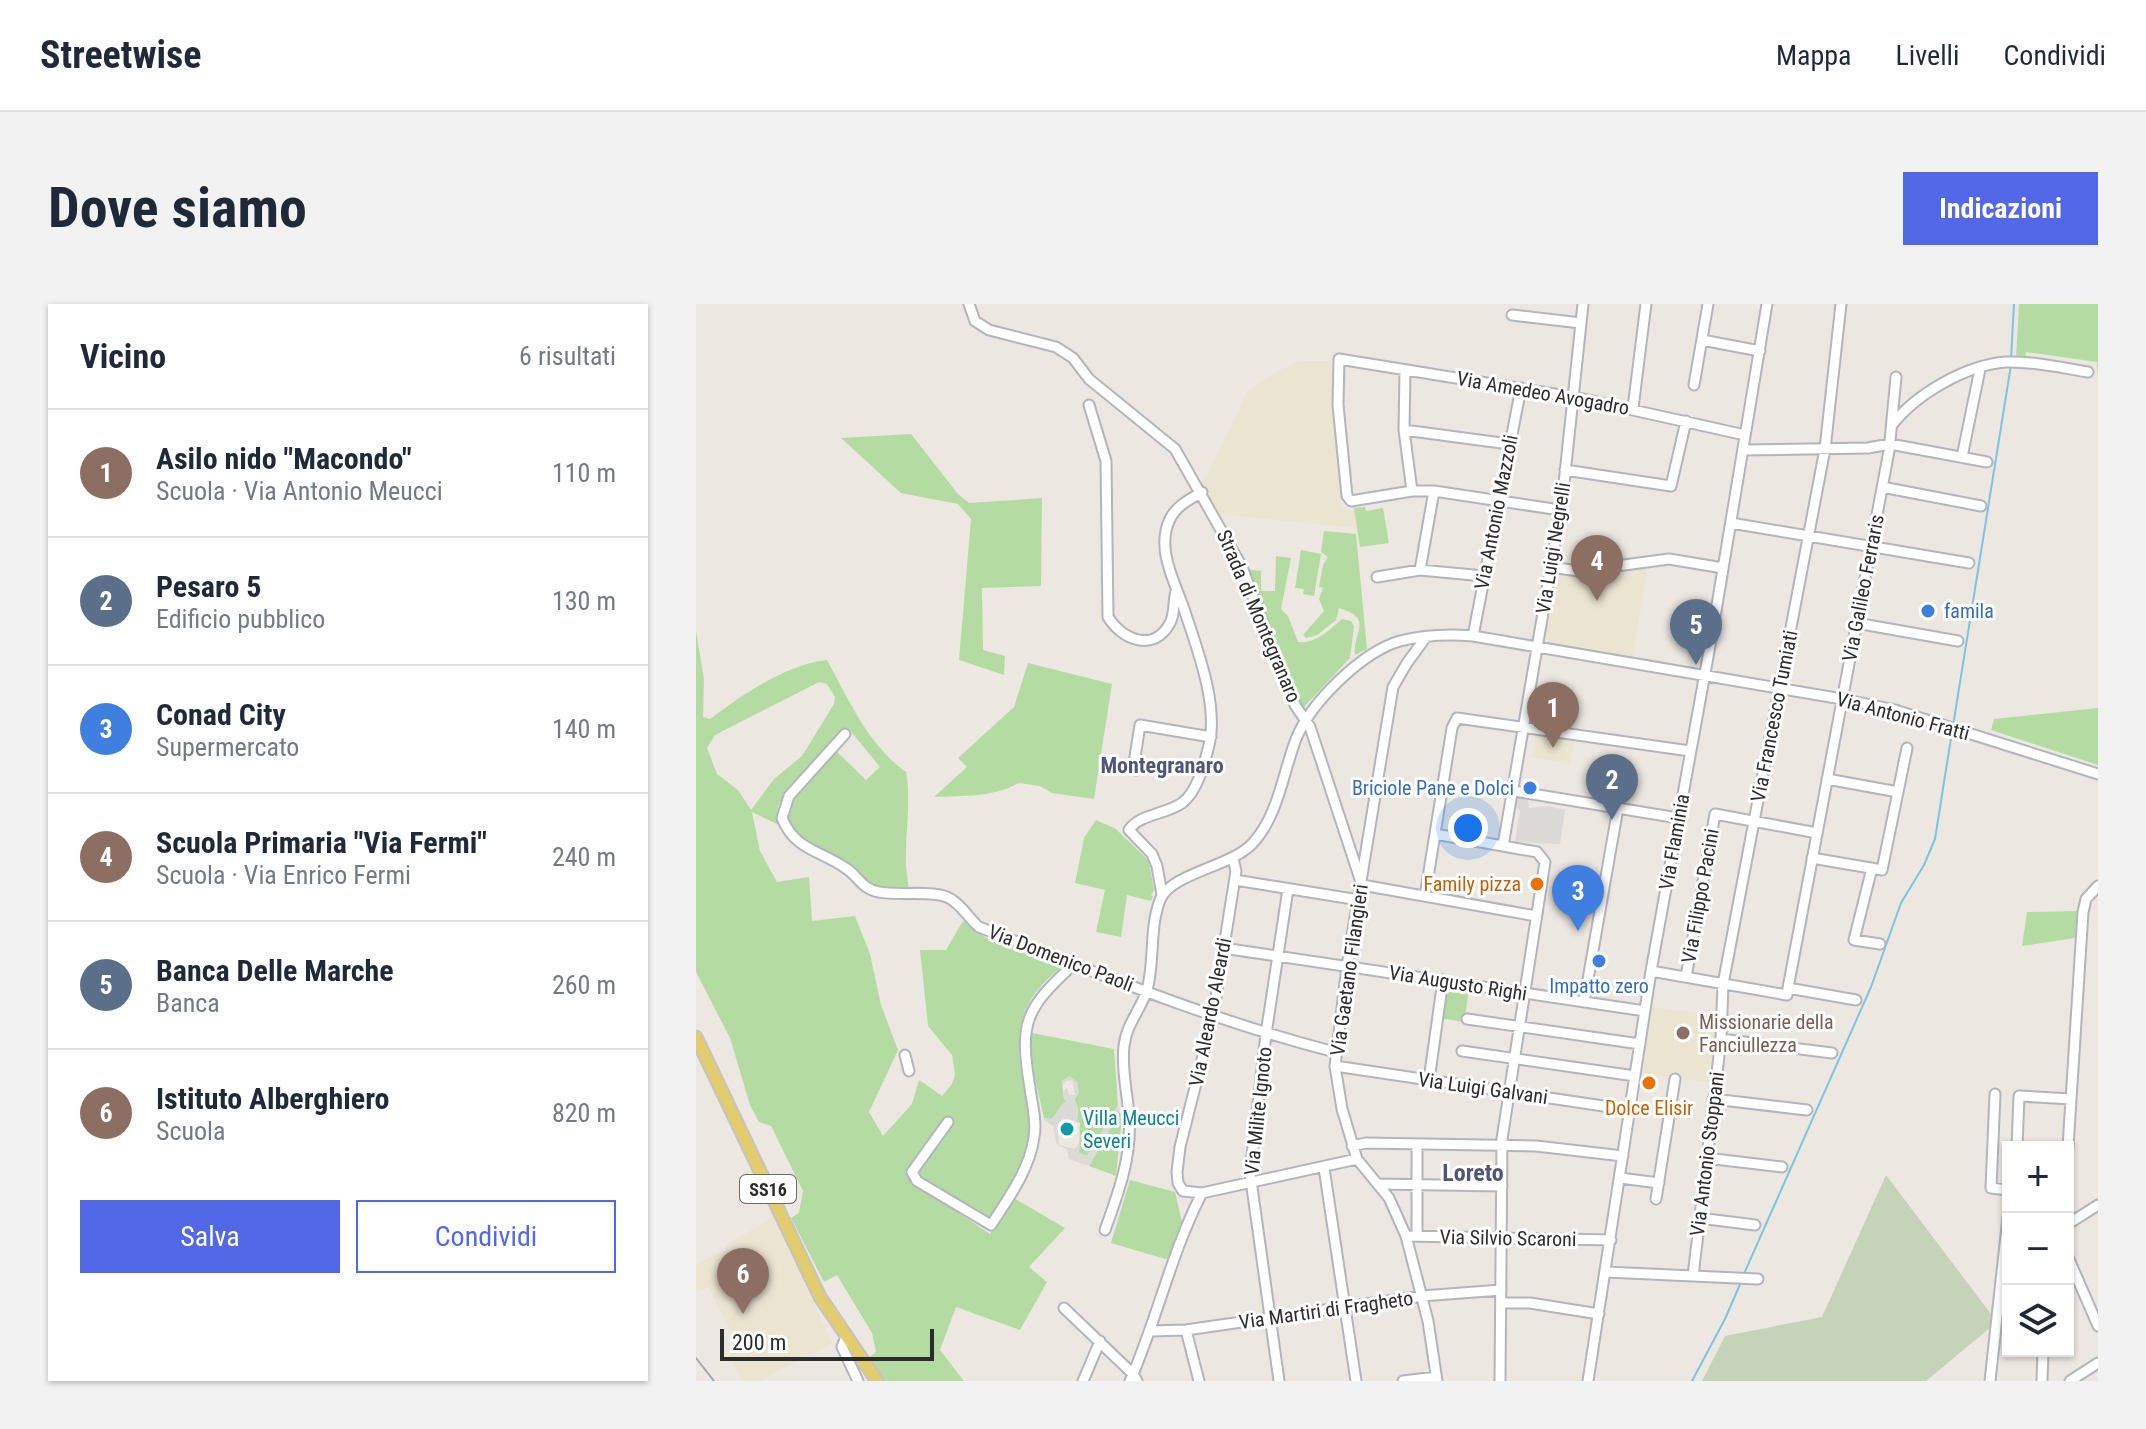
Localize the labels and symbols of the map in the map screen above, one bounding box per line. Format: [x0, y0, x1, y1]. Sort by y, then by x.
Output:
street label: Via Amedeo Avogadro [1455, 366, 1631, 420]
street label: Via Antonio Mazzoli [1469, 433, 1523, 591]
street label: Via Luigi Negrelli [1531, 480, 1575, 616]
street label: Via Galileo Ferraris [1837, 513, 1889, 663]
street label: Strada di Montegranaro [1212, 526, 1306, 706]
pin: 4 [1571, 535, 1623, 601]
pin: 5 [1670, 599, 1722, 665]
place label: famila [1944, 599, 1994, 623]
marker: famila [1919, 602, 1937, 620]
street label: Via Francesco Tumiati [1746, 628, 1802, 804]
pin: 1 [1527, 682, 1579, 748]
street label: Via Antonio Fratti [1834, 687, 1972, 745]
district label: Montegranaro [1100, 753, 1224, 778]
pin: 2 [1586, 754, 1638, 820]
place label: Briciole Pane e Dolci [1352, 776, 1514, 800]
marker: Briciole Pane e Dolci [1521, 779, 1539, 797]
street label: Via Flaminia [1654, 792, 1694, 892]
your location [1448, 808, 1488, 848]
street label: Via Filippo Pacini [1676, 827, 1724, 965]
pin: 3 [1552, 865, 1604, 931]
place label: Family pizza [1423, 872, 1521, 896]
marker: Family pizza [1528, 875, 1546, 893]
street label: Via Gaetano Filangieri [1325, 883, 1373, 1057]
street label: Via Domenico Paoli [985, 919, 1137, 997]
street label: Via Aleardo Aleardi [1184, 936, 1236, 1088]
marker: Impatto zero [1590, 952, 1608, 970]
street label: Via Augusto Righi [1387, 960, 1529, 1006]
place label: Impatto zero [1549, 974, 1649, 998]
place label: Missionarie della Fanciullezza [1699, 1010, 1834, 1057]
marker: Missionarie della Fanciullezza [1674, 1024, 1692, 1042]
street label: Via Milite Ignoto [1239, 1046, 1277, 1176]
street label: Via Luigi Galvani [1417, 1067, 1549, 1109]
street label: Via Antonio Stoppani [1685, 1070, 1729, 1238]
marker: Dolce Elisir [1640, 1074, 1658, 1092]
place label: Dolce Elisir [1605, 1096, 1693, 1120]
place label: Villa Meucci Severi [1083, 1106, 1179, 1153]
marker: Villa Meucci Severi [1058, 1120, 1076, 1138]
district label: Loreto [1442, 1159, 1504, 1187]
road number: SS16 [740, 1175, 796, 1203]
street label: Via Silvio Scaroni [1439, 1225, 1577, 1251]
pin: 6 [717, 1248, 769, 1314]
street label: Via Martiri di Fragheto [1237, 1286, 1415, 1334]
scale bar [720, 1325, 934, 1361]

